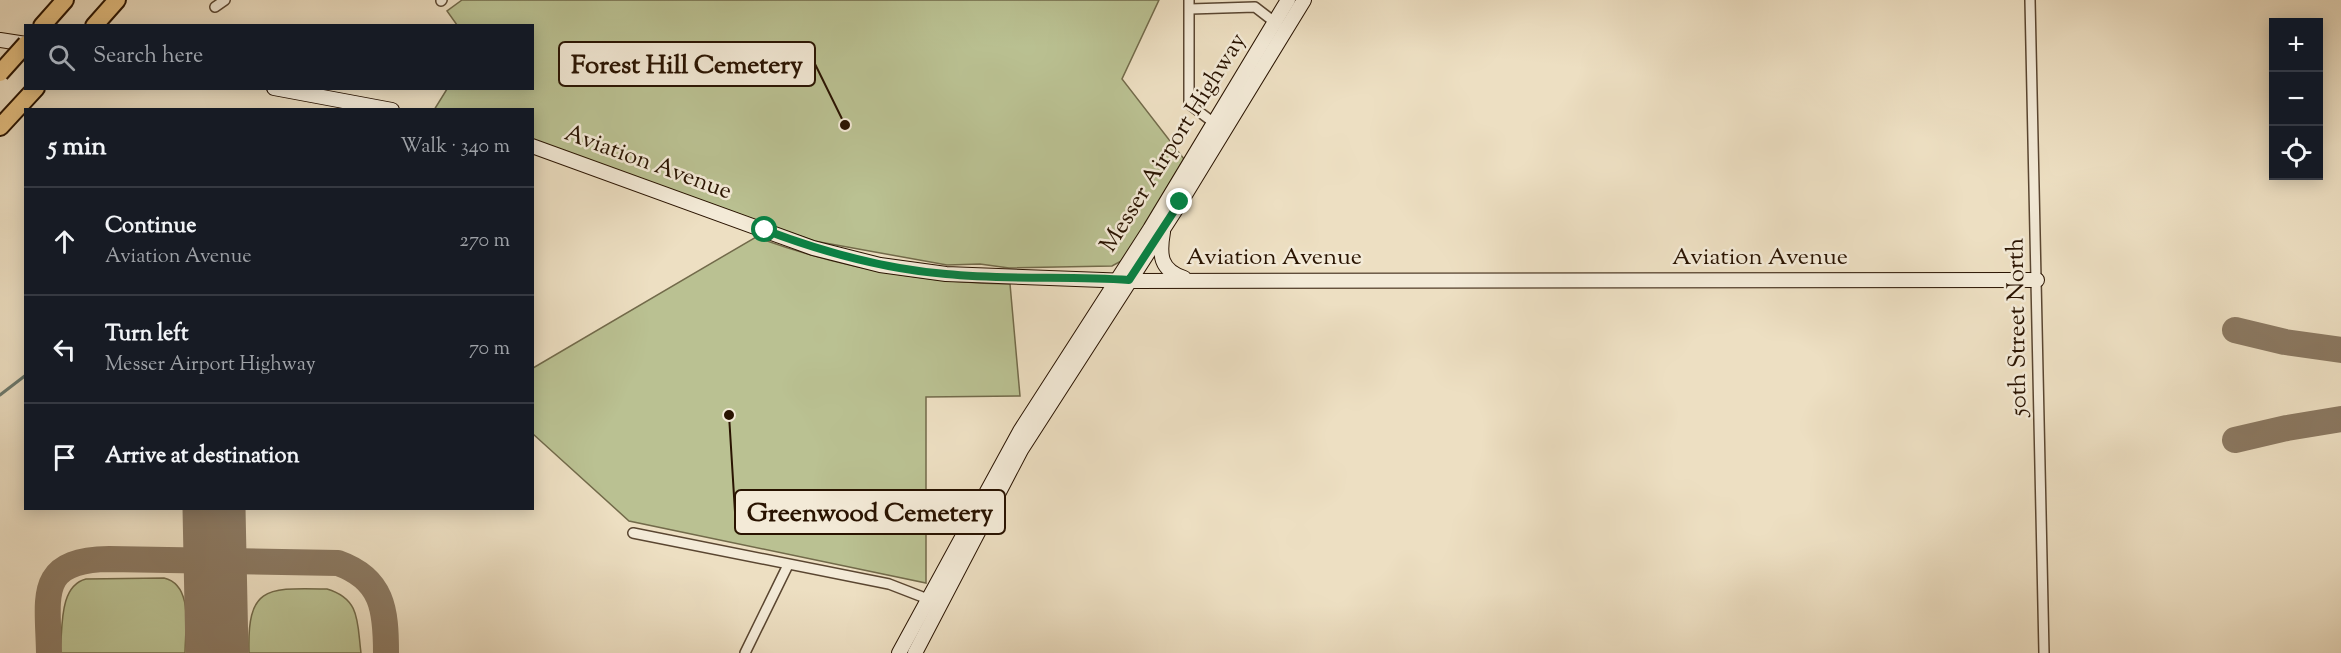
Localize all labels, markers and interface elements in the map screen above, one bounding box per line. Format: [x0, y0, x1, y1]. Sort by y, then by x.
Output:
map controls [2269, 18, 2323, 180]
button: + [2269, 18, 2323, 72]
search box [24, 24, 534, 90]
street label: Messer Airport Highway [1093, 27, 1255, 259]
icon: search [45, 41, 78, 74]
text: Search here [93, 41, 203, 73]
callout: Forest Hill Cemetery [559, 42, 815, 86]
text: Forest Hill Cemetery [571, 48, 803, 85]
button: − [2269, 72, 2323, 126]
street label: Aviation Avenue [560, 117, 736, 209]
button: locate [2269, 126, 2323, 180]
text: 5 min [48, 129, 107, 166]
text: Walk · 340 m [400, 133, 510, 162]
route end [1166, 188, 1192, 214]
text: Continue [105, 211, 196, 243]
route start [751, 216, 777, 242]
icon: ahead [48, 225, 81, 258]
text: 270 m [460, 227, 510, 256]
street label: 50th Street North [1999, 237, 2037, 419]
street label: Aviation Avenue [1186, 241, 1362, 275]
street label: Aviation Avenue [1672, 241, 1848, 275]
text: Aviation Avenue [105, 243, 252, 272]
text: Turn left [105, 319, 188, 351]
icon: left [48, 333, 81, 366]
text: 70 m [469, 335, 510, 364]
text: Messer Airport Highway [105, 351, 316, 380]
icon: arrive [48, 441, 81, 474]
text: Arrive at destination [105, 441, 300, 473]
callout: Greenwood Cemetery [735, 490, 1005, 534]
text: Greenwood Cemetery [747, 496, 993, 533]

